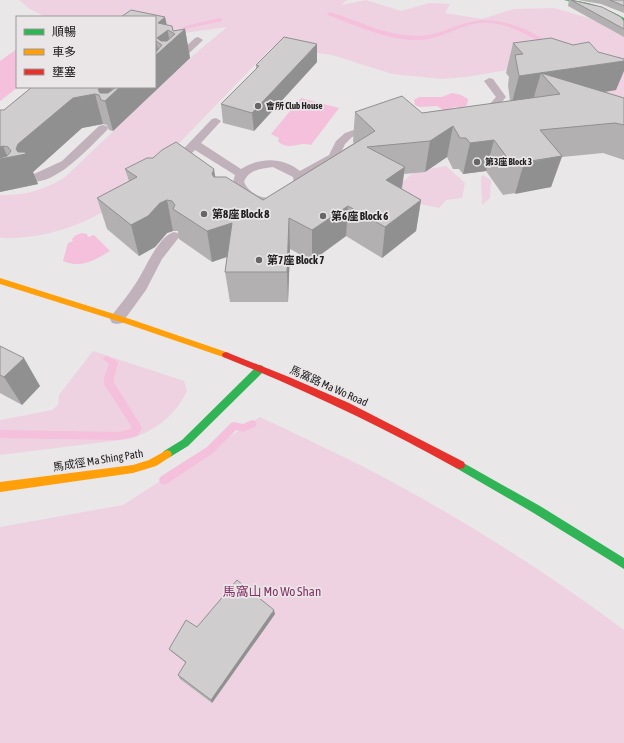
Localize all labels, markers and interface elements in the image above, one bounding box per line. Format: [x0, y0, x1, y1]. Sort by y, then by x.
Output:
legend [16, 16, 156, 88]
text: 順暢 [52, 25, 76, 39]
text: 車多 [52, 45, 76, 59]
text: 壅塞 [52, 65, 76, 79]
marker: 會所 Club House [253, 101, 263, 111]
place label: 會所 Club House [266, 101, 323, 111]
marker: 第3座 Block 3 [472, 157, 482, 167]
place label: 第3座 Block 3 [485, 157, 532, 167]
place label: 第8座 Block 8 [212, 208, 269, 220]
marker: 第8座 Block 8 [199, 209, 209, 219]
place label: 第6座 Block 6 [331, 210, 388, 222]
marker: 第6座 Block 6 [318, 211, 328, 221]
place label: 第7座 Block 7 [267, 254, 324, 266]
marker: 第7座 Block 7 [254, 255, 264, 265]
street label: 馬窩路 Ma Wo Road [288, 363, 370, 409]
street label: 馬成徑 Ma Shing Path [52, 447, 144, 473]
park label: 馬窩山 Mo Wo Shan [223, 584, 321, 599]

